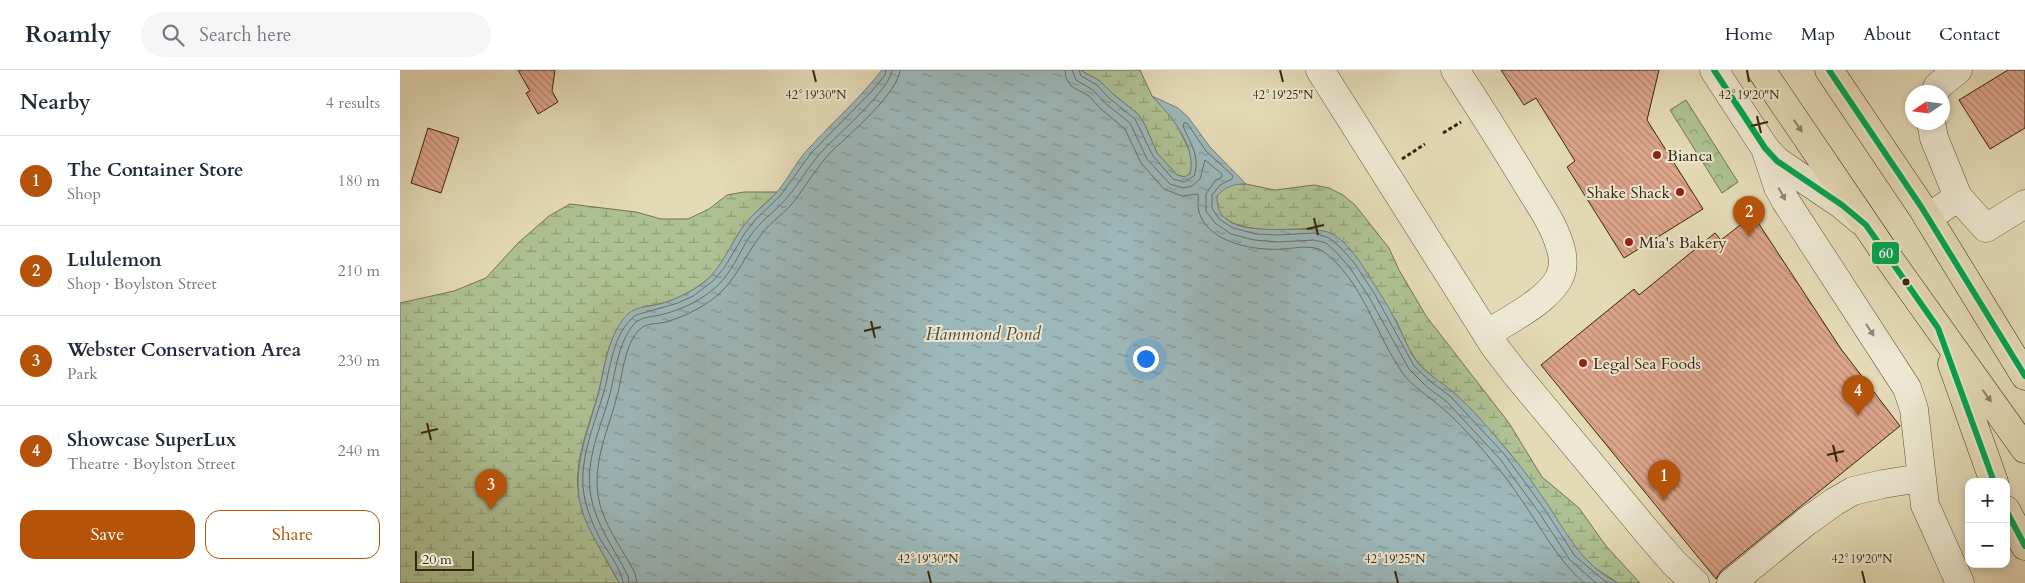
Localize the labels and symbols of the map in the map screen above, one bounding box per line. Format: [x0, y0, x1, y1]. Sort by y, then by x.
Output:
north arrow [1905, 85, 1950, 130]
text: 42°19'30"N [786, 87, 847, 103]
text: 42°19'25"N [1253, 87, 1314, 103]
text: 42°19'20"N [1719, 87, 1780, 103]
one-way arrow [1793, 119, 1803, 133]
place label: Bianca [1667, 145, 1713, 167]
marker: Bianca [1651, 149, 1663, 161]
place label: Shake Shack [1587, 182, 1670, 204]
marker: Shake Shack [1674, 186, 1686, 198]
one-way arrow [1778, 186, 1786, 201]
pin: 2 [1733, 196, 1765, 237]
place label: Mia's Bakery [1639, 232, 1727, 254]
marker: Mia's Bakery [1623, 236, 1635, 248]
line badge: 60 [1871, 241, 1900, 265]
text: 60 [1879, 244, 1893, 263]
unlabelled marker [1901, 277, 1911, 287]
water label: Hammond Pond [925, 322, 1042, 347]
one-way arrow [1865, 324, 1874, 337]
your location [1133, 346, 1159, 372]
place label: Legal Sea Foods [1593, 353, 1701, 375]
marker: Legal Sea Foods [1577, 357, 1589, 369]
pin: 4 [1842, 375, 1874, 416]
one-way arrow [1982, 389, 1992, 403]
pin: 1 [1648, 460, 1680, 501]
pin: 3 [475, 469, 507, 510]
scale bar [415, 548, 474, 571]
text: 42°19'30"N [898, 551, 959, 567]
text: 42°19'25"N [1365, 551, 1426, 567]
text: 42°19'20"N [1832, 551, 1893, 567]

